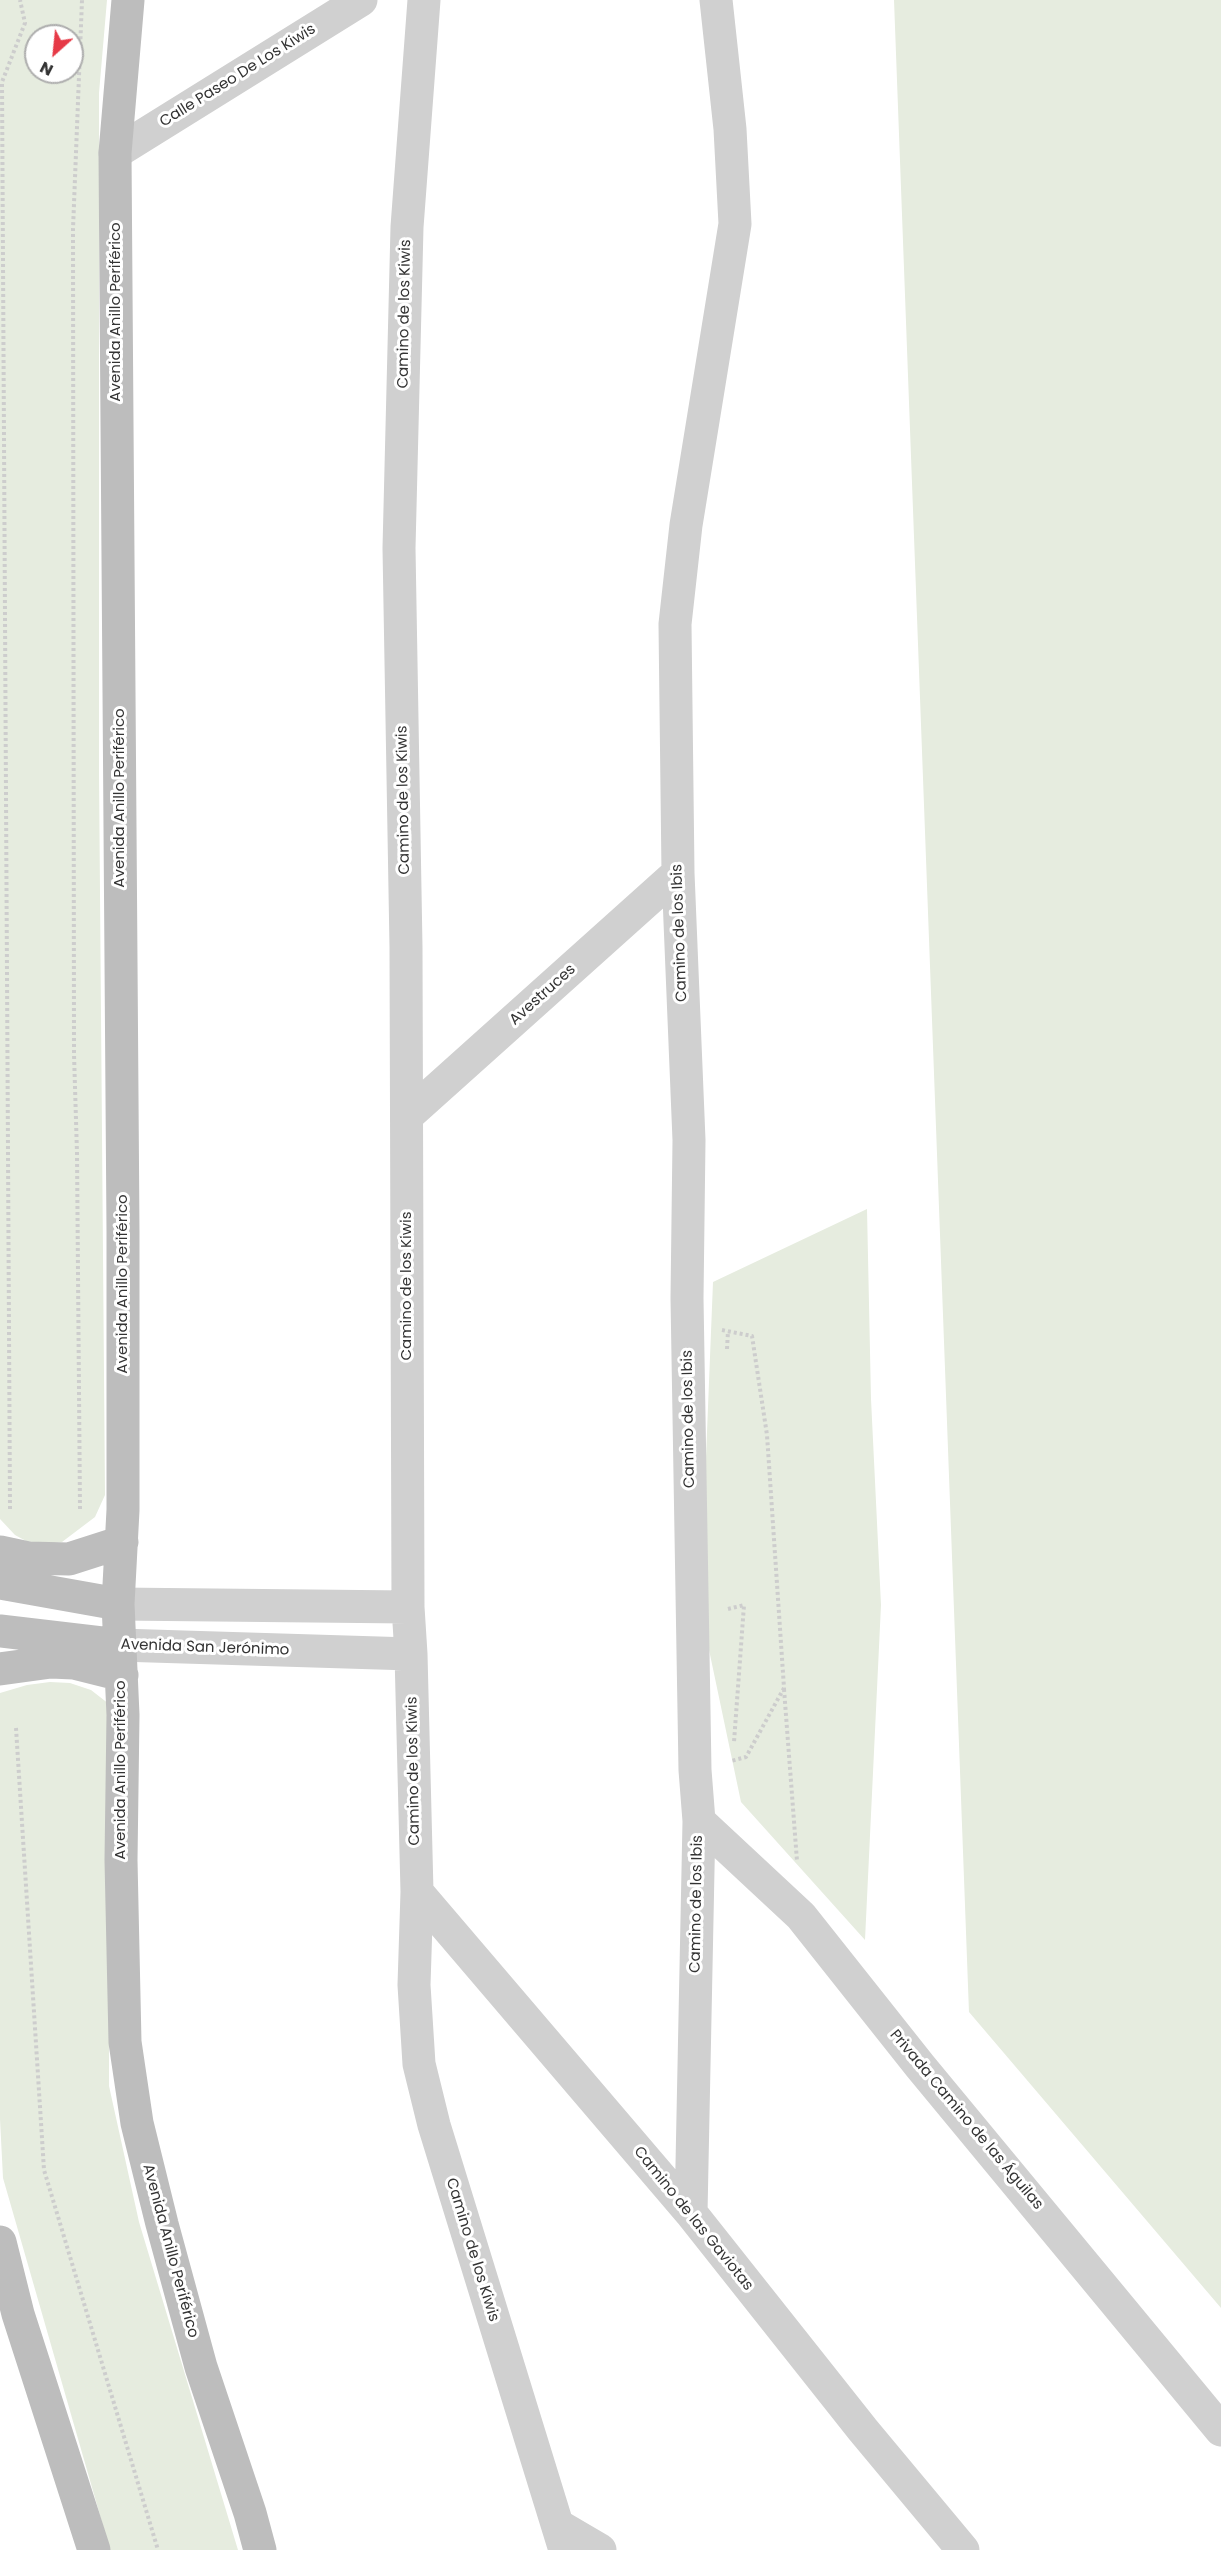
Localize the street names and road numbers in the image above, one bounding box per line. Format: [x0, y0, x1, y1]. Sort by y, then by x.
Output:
street label: Calle Paseo De Los Kiwis [157, 21, 319, 131]
street label: Avenida Anillo Periférico [107, 222, 125, 402]
street label: Camino de los Kiwis [395, 239, 415, 389]
street label: Avenida Anillo Periférico [111, 708, 129, 888]
street label: Camino de los Kiwis [394, 725, 414, 875]
street label: Camino de los Ibis [669, 864, 691, 1002]
street label: Avestruces [506, 961, 580, 1029]
street label: Avenida Anillo Periférico [114, 1194, 132, 1374]
street label: Camino de los Kiwis [398, 1211, 416, 1361]
street label: Camino de los Ibis [679, 1350, 699, 1488]
street label: Avenida San Jerónimo [120, 1636, 290, 1660]
street label: Avenida Anillo Periférico [112, 1680, 130, 1860]
street label: Camino de los Kiwis [404, 1696, 424, 1846]
street label: Camino de los Ibis [687, 1835, 707, 1973]
street label: Privada Camino de las Águilas [885, 2026, 1047, 2214]
street label: Camino de las Gaviotas [629, 2143, 757, 2295]
street label: Avenida Anillo Periférico [138, 2162, 202, 2340]
street label: Camino de los Kiwis [442, 2176, 502, 2324]

